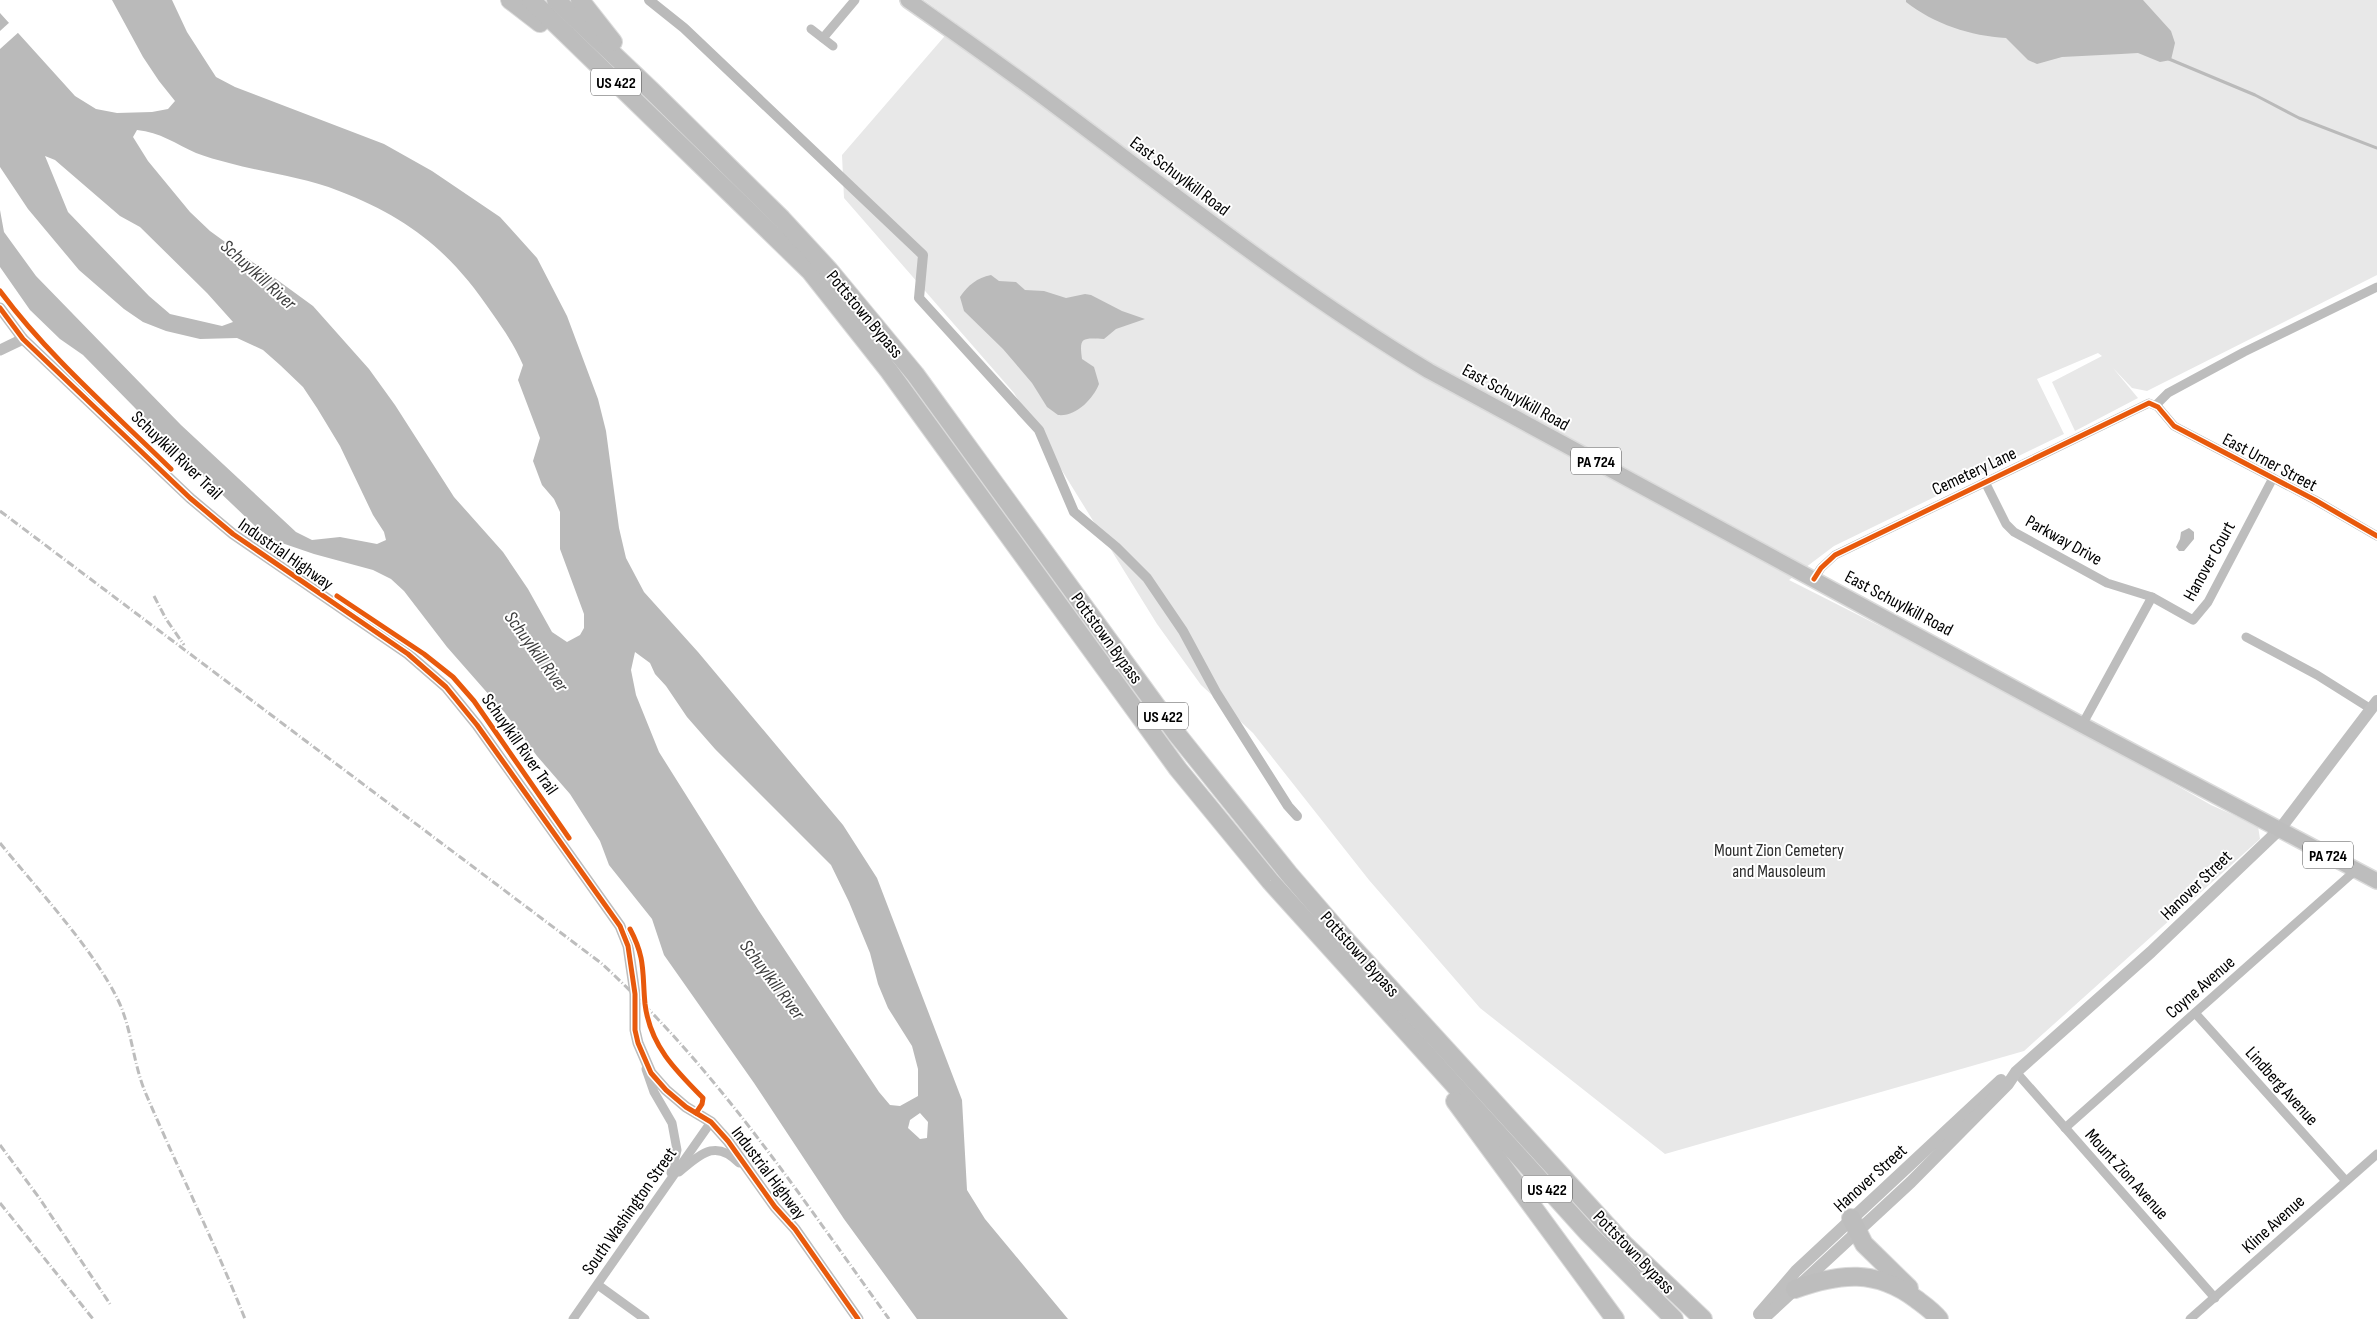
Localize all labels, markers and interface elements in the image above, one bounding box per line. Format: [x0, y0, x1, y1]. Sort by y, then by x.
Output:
road number: US 422 [591, 68, 641, 95]
street label: East Schuylkill Road [1126, 132, 1234, 221]
water label: Schuylkill River [215, 235, 301, 316]
street label: Pottstown Bypass [822, 266, 907, 362]
street label: East Schuylkill Road [1459, 359, 1573, 435]
street label: Schuylkill River Trail [127, 407, 227, 504]
street label: East Urner Street [2219, 429, 2321, 496]
street label: Cemetery Lane [1929, 443, 2020, 500]
road number: PA 724 [1571, 448, 1621, 474]
street label: Parkway Drive [2022, 511, 2106, 570]
street label: Industrial Highway [234, 514, 337, 595]
street label: Hanover Court [2179, 517, 2240, 605]
street label: East Schuylkill Road [1841, 566, 1956, 641]
street label: Pottstown Bypass [1066, 589, 1147, 688]
water label: Schuylkill River [499, 607, 573, 697]
street label: Schuylkill River Trail [477, 690, 562, 799]
road number: US 422 [1138, 702, 1188, 729]
park label: Mount Zion Cemetery and Mausoleum [1714, 840, 1844, 882]
road number: PA 724 [2303, 842, 2353, 868]
street label: Hanover Street [2156, 846, 2237, 925]
street label: Pottstown Bypass [1316, 907, 1403, 1001]
water label: Schuylkill River [734, 935, 810, 1025]
street label: Coyne Avenue [2161, 952, 2239, 1023]
street label: Lindberg Avenue [2241, 1043, 2322, 1130]
street label: Industrial Highway [727, 1123, 810, 1224]
street label: Mount Zion Avenue [2080, 1125, 2173, 1224]
street label: Hanover Street [1829, 1140, 1912, 1217]
street label: South Washington Street [578, 1143, 681, 1279]
road number: US 422 [1522, 1176, 1572, 1202]
street label: Kline Avenue [2238, 1191, 2309, 1258]
street label: Pottstown Bypass [1589, 1206, 1679, 1298]

